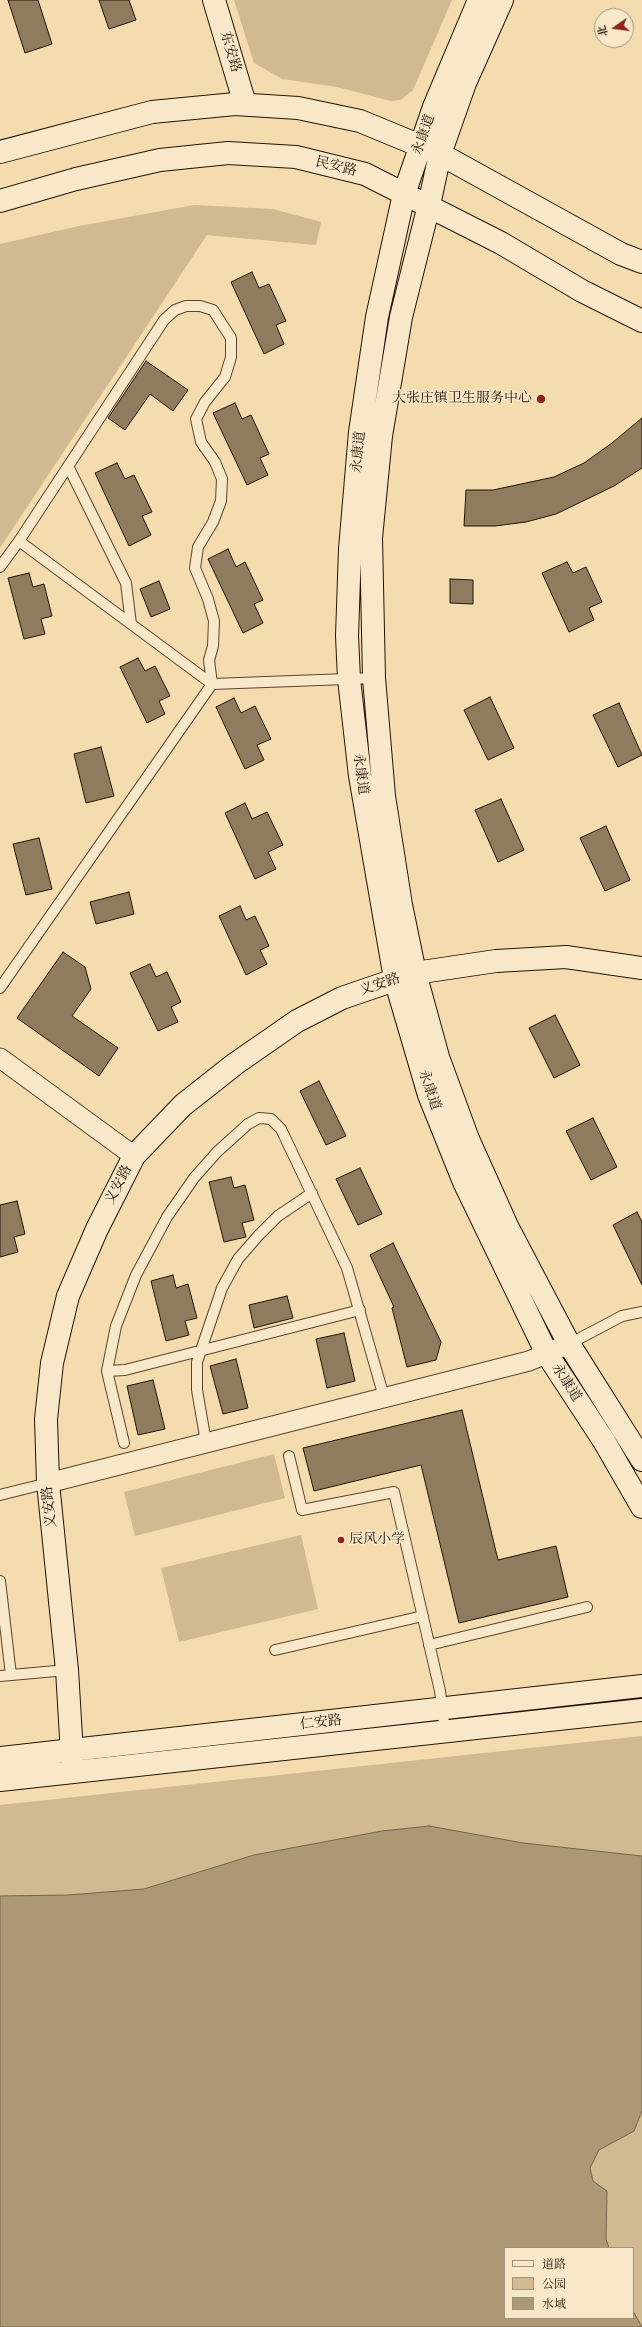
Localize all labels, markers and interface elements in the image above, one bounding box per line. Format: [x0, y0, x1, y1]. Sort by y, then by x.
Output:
north arrow [594, 8, 634, 48]
text: 北 [595, 24, 611, 38]
street label: 东安路 [216, 29, 244, 75]
street label: 永康道 [409, 112, 439, 158]
street label: 民安路 [314, 154, 358, 180]
place label: 大张庄镇卫生服务中心 [392, 391, 532, 407]
marker: 大张庄镇卫生服务中心 [535, 393, 547, 405]
street label: 永康道 [348, 430, 370, 474]
street label: 永康道 [349, 752, 371, 796]
street label: 义安路 [357, 970, 403, 1000]
street label: 永康道 [414, 1067, 444, 1113]
street label: 义安路 [102, 1162, 136, 1208]
street label: 永康道 [548, 1361, 584, 1405]
street label: 义安路 [39, 1485, 61, 1529]
place label: 辰风小学 [349, 1532, 405, 1548]
marker: 辰风小学 [336, 1535, 346, 1545]
street label: 仁安路 [299, 1712, 343, 1734]
legend [504, 2247, 634, 2319]
text: 道路 [542, 2257, 566, 2272]
text: 公园 [542, 2277, 566, 2292]
text: 水域 [542, 2297, 566, 2312]

